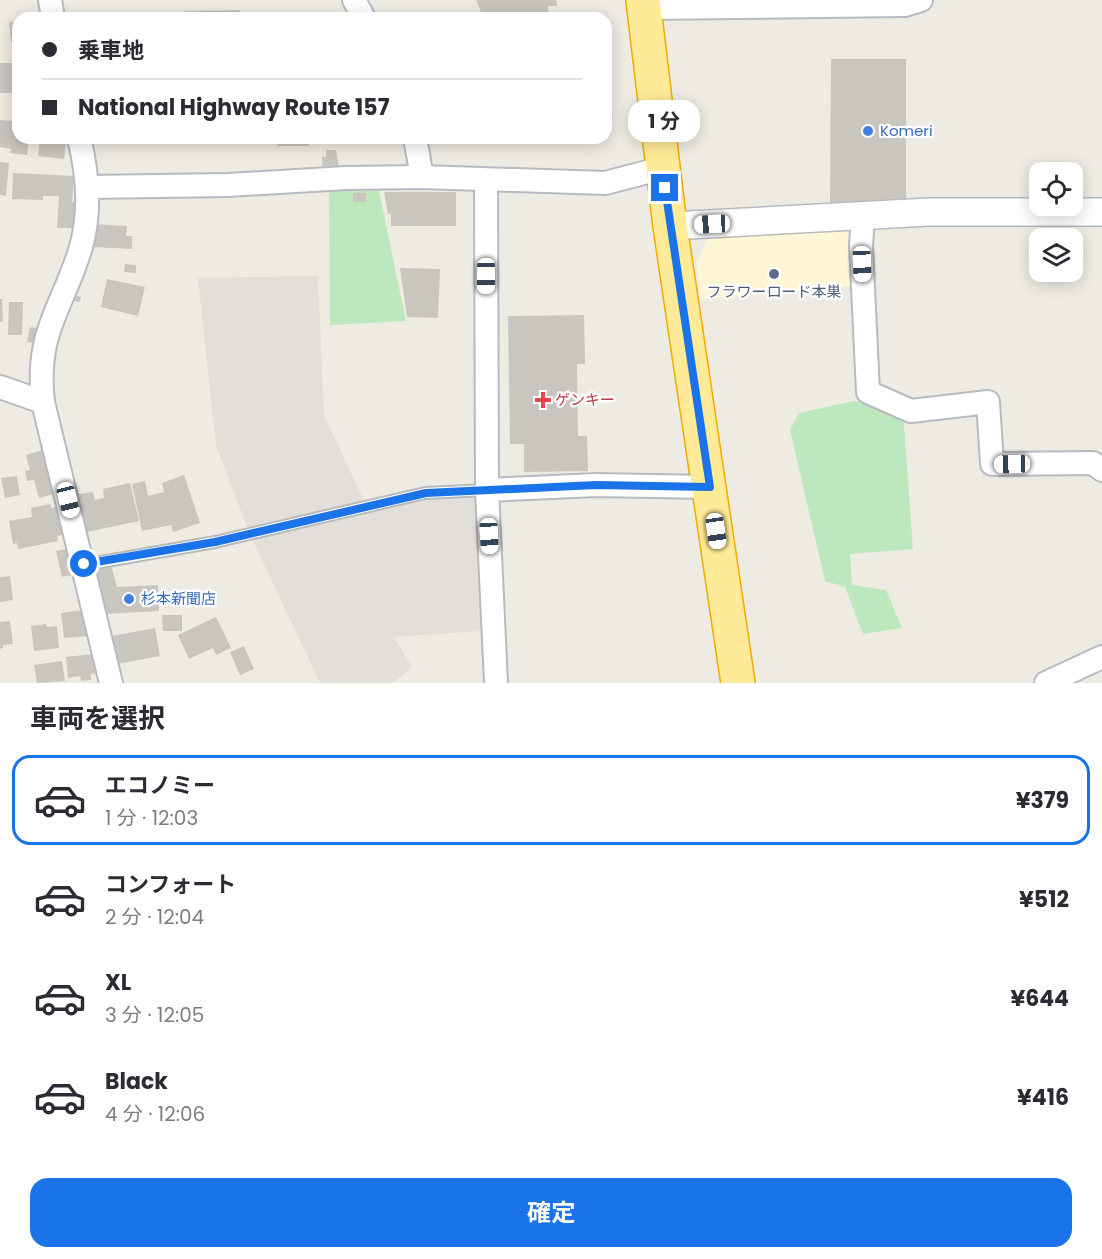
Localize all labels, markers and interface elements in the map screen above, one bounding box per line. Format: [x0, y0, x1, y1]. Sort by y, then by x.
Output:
text: 乗車地 [78, 35, 144, 66]
text: National Highway Route 157 [78, 92, 389, 123]
callout: 1 分 [629, 101, 701, 143]
text: 1 分 [648, 107, 680, 135]
place label: Komeri [880, 120, 933, 141]
marker: Komeri [861, 124, 875, 138]
map controls [1029, 162, 1083, 282]
button: locate [1029, 162, 1083, 216]
route end [651, 174, 678, 201]
car [694, 214, 730, 234]
button: layers [1029, 228, 1083, 282]
car [852, 246, 872, 282]
car [477, 258, 495, 294]
marker: フラワーロード本巣 [767, 267, 781, 281]
place label: フラワーロード本巣 [706, 281, 842, 302]
place label: ゲンキー [555, 389, 615, 410]
marker: ゲンキー [536, 393, 550, 407]
car [994, 455, 1030, 473]
car [55, 480, 81, 520]
car [705, 512, 727, 550]
car [479, 518, 499, 554]
route start [70, 550, 97, 577]
place label: 杉本新聞店 [141, 588, 216, 609]
marker: 杉本新聞店 [122, 592, 136, 606]
text: 車両を選択 [30, 700, 165, 737]
text: エコノミー [105, 770, 215, 801]
icon: car [33, 773, 87, 827]
text: ¥379 [1016, 785, 1069, 816]
text: 1 分 · 12:03 [105, 804, 198, 832]
text: コンフォート [105, 869, 236, 900]
icon: car [33, 872, 87, 926]
text: ¥512 [1019, 884, 1069, 915]
text: 2 分 · 12:04 [105, 903, 204, 931]
text: XL [105, 967, 131, 998]
icon: car [33, 971, 87, 1025]
text: ¥644 [1010, 983, 1069, 1014]
text: 3 分 · 12:05 [105, 1001, 204, 1029]
text: Black [105, 1066, 168, 1097]
icon: car [33, 1070, 87, 1124]
text: ¥416 [1017, 1082, 1069, 1113]
text: 4 分 · 12:06 [105, 1100, 205, 1128]
button: 確定 [30, 1178, 1072, 1247]

